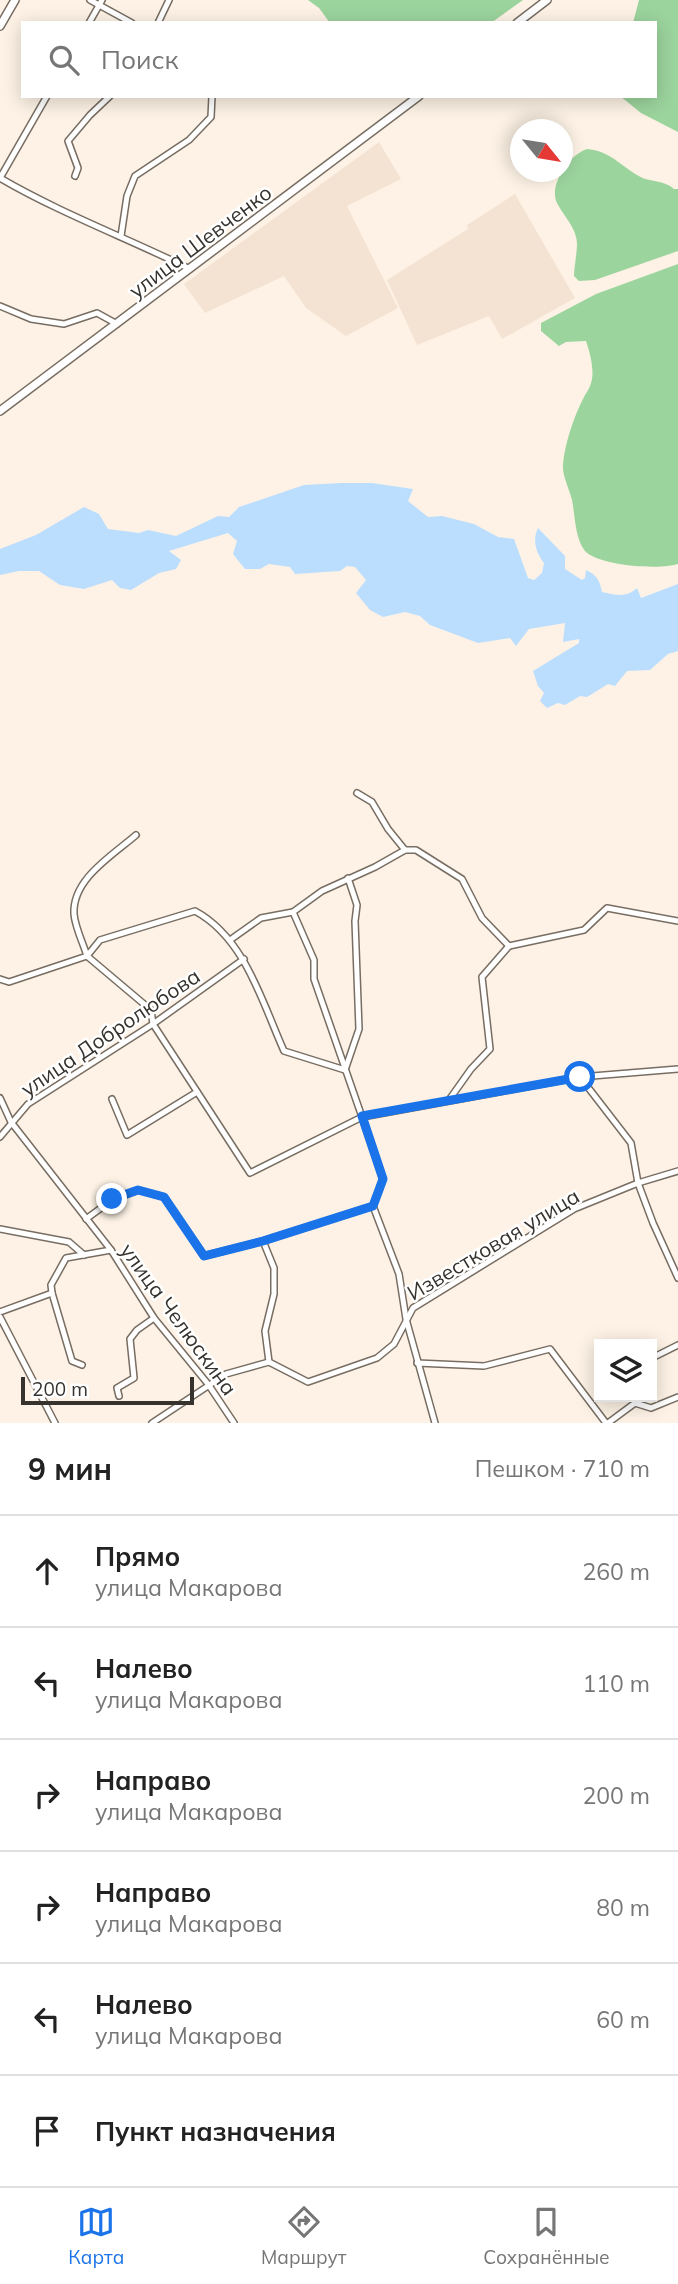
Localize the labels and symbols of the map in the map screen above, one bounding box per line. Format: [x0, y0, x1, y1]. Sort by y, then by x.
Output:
north arrow [510, 119, 573, 182]
street label: улица Шевченко [123, 179, 277, 303]
street label: улица Добролюбова [15, 962, 205, 1102]
route start [564, 1061, 595, 1092]
street label: Известковая улица [402, 1182, 584, 1306]
route end [96, 1183, 127, 1214]
street label: улица Челюскина [115, 1238, 243, 1400]
scale bar [21, 1374, 194, 1406]

